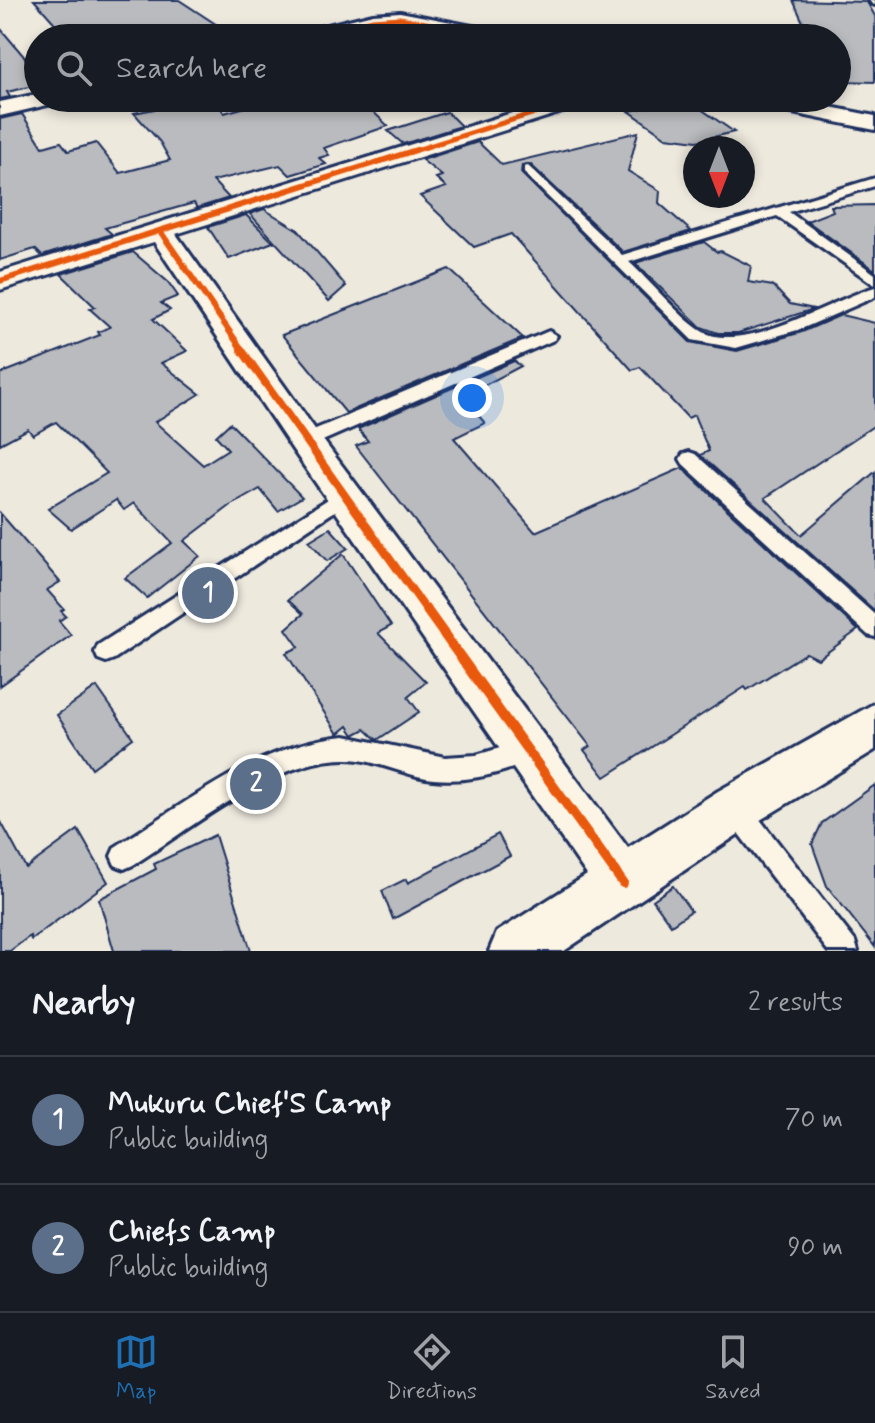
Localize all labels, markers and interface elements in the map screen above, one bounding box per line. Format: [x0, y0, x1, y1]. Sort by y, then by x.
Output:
search box [24, 24, 851, 112]
icon: search [52, 46, 96, 90]
text: Search here [116, 49, 267, 88]
north arrow [683, 136, 755, 208]
your location [452, 378, 492, 418]
pin: 1 [182, 563, 234, 623]
pin: 2 [230, 754, 282, 814]
text: Nearby [32, 981, 136, 1026]
text: 2 results [748, 986, 843, 1020]
text: Mukuru Chief'S Camp [108, 1084, 392, 1123]
text: 1 [52, 1103, 64, 1137]
text: 70 m [785, 1103, 843, 1137]
text: Public building [108, 1123, 268, 1157]
text: Chiefs Camp [108, 1212, 276, 1251]
text: 2 [52, 1231, 64, 1265]
text: 90 m [788, 1231, 843, 1265]
text: Public building [108, 1251, 268, 1285]
tab: Map [114, 1330, 158, 1406]
tab: Directions [386, 1330, 477, 1406]
tab: Saved [705, 1330, 761, 1406]

